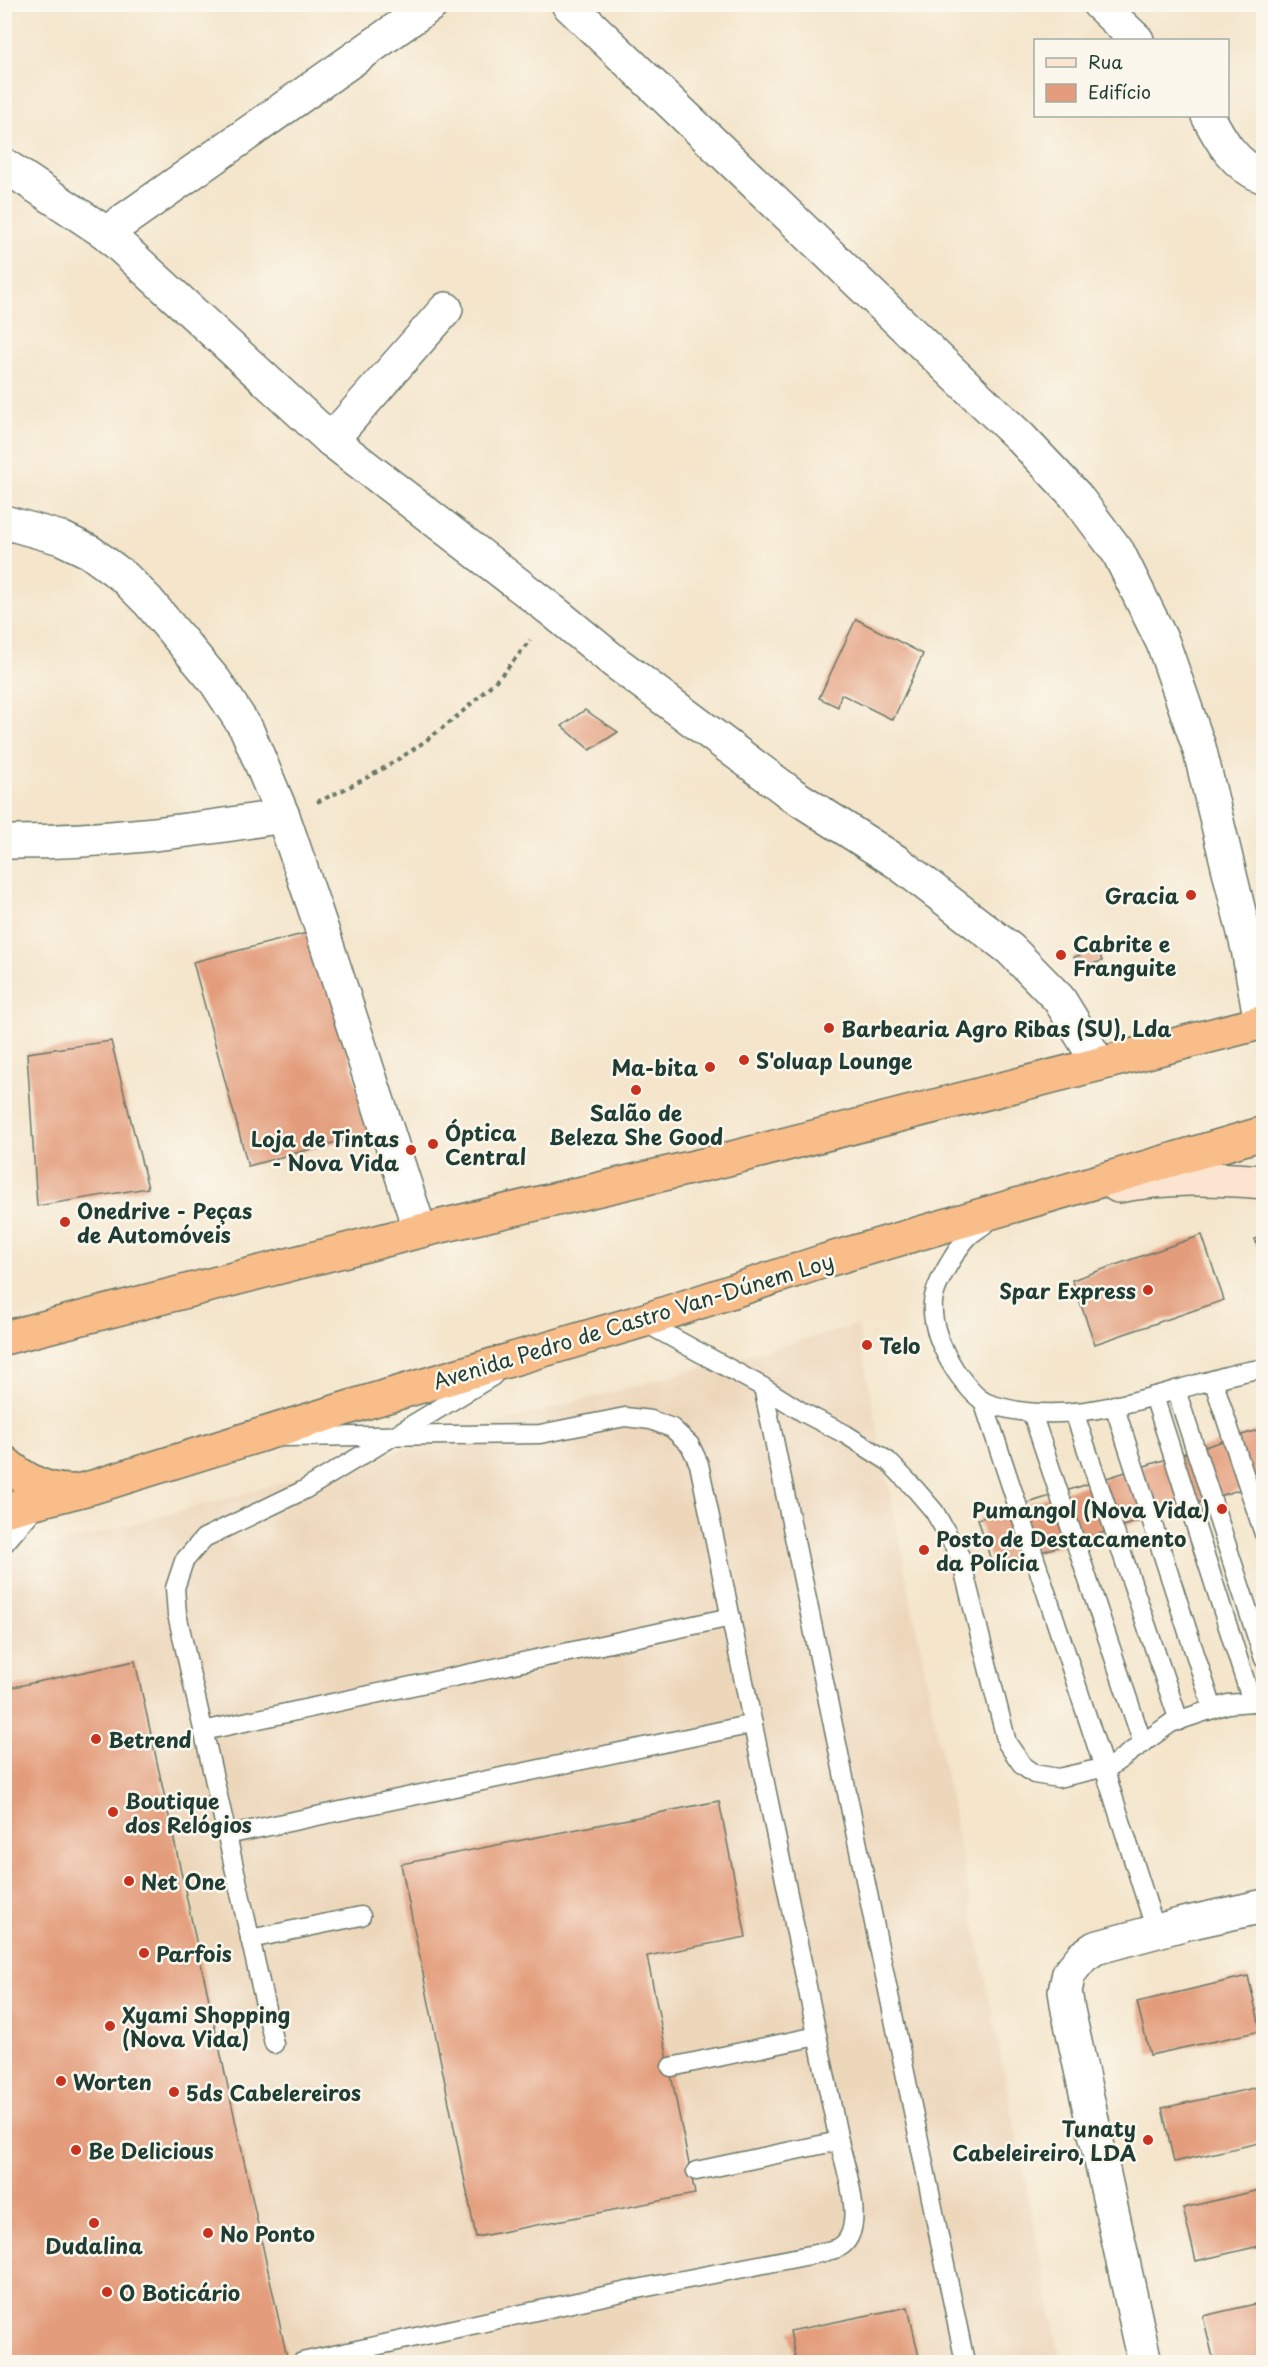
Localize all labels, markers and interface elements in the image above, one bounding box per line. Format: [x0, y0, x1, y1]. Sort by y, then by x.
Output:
legend [1034, 39, 1229, 117]
text: Rua [1088, 48, 1123, 75]
text: Edifício [1088, 78, 1151, 105]
place label: Gracia [1105, 879, 1180, 911]
marker: Gracia [1184, 888, 1198, 902]
place label: Cabrite e Franguite [1073, 927, 1176, 983]
marker: Cabrite e Franguite [1054, 948, 1068, 962]
place label: Barbearia Agro Ribas (SU), Lda [841, 1012, 1172, 1044]
marker: Barbearia Agro Ribas (SU), Lda [822, 1021, 836, 1035]
place label: S'oluap Lounge [756, 1044, 912, 1076]
place label: Ma-bita [611, 1051, 698, 1083]
marker: S'oluap Lounge [737, 1053, 751, 1067]
marker: Ma-bita [703, 1060, 717, 1074]
marker: Salão de Beleza She Good [629, 1083, 643, 1097]
place label: Salão de Beleza She Good [549, 1096, 723, 1152]
place label: Óptica Central [445, 1116, 526, 1172]
place label: Loja de Tintas - Nova Vida [251, 1122, 399, 1178]
marker: Óptica Central [426, 1137, 440, 1151]
marker: Loja de Tintas - Nova Vida [404, 1143, 418, 1157]
place label: Onedrive - Peças de Automóveis [77, 1194, 252, 1250]
marker: Onedrive - Peças de Automóveis [58, 1215, 72, 1229]
street label: Avenida Pedro de Castro Van-Dúnem Loy [429, 1244, 837, 1396]
place label: Spar Express [999, 1274, 1136, 1306]
marker: Spar Express [1141, 1283, 1155, 1297]
place label: Telo [879, 1329, 920, 1361]
marker: Telo [860, 1338, 874, 1352]
place label: Pumangol (Nova Vida) [972, 1493, 1210, 1525]
marker: Pumangol (Nova Vida) [1215, 1502, 1229, 1516]
place label: Posto de Destacamento da Polícia [936, 1522, 1186, 1578]
marker: Posto de Destacamento da Polícia [917, 1543, 931, 1557]
place label: Betrend [108, 1723, 192, 1755]
marker: Betrend [89, 1732, 103, 1746]
place label: Boutique dos Relógios [125, 1784, 252, 1840]
marker: Boutique dos Relógios [106, 1805, 120, 1819]
place label: Net One [141, 1865, 226, 1897]
marker: Net One [122, 1874, 136, 1888]
place label: Parfois [156, 1937, 232, 1969]
marker: Parfois [137, 1946, 151, 1960]
place label: Xyami Shopping (Nova Vida) [122, 1998, 290, 2054]
marker: Xyami Shopping (Nova Vida) [103, 2019, 117, 2033]
place label: Worten [73, 2065, 152, 2097]
marker: Worten [54, 2074, 68, 2088]
place label: 5ds Cabelereiros [186, 2076, 361, 2108]
marker: 5ds Cabelereiros [167, 2085, 181, 2099]
place label: Tunaty Cabeleireiro, LDA [952, 2112, 1137, 2168]
marker: Tunaty Cabeleireiro, LDA [1141, 2133, 1155, 2147]
place label: Be Delicious [88, 2134, 214, 2166]
marker: Be Delicious [69, 2143, 83, 2157]
marker: Dudalina [87, 2216, 101, 2230]
place label: No Ponto [220, 2217, 315, 2249]
marker: No Ponto [201, 2226, 215, 2240]
place label: Dudalina [45, 2229, 143, 2261]
place label: O Boticário [119, 2276, 240, 2308]
marker: O Boticário [100, 2285, 114, 2299]

